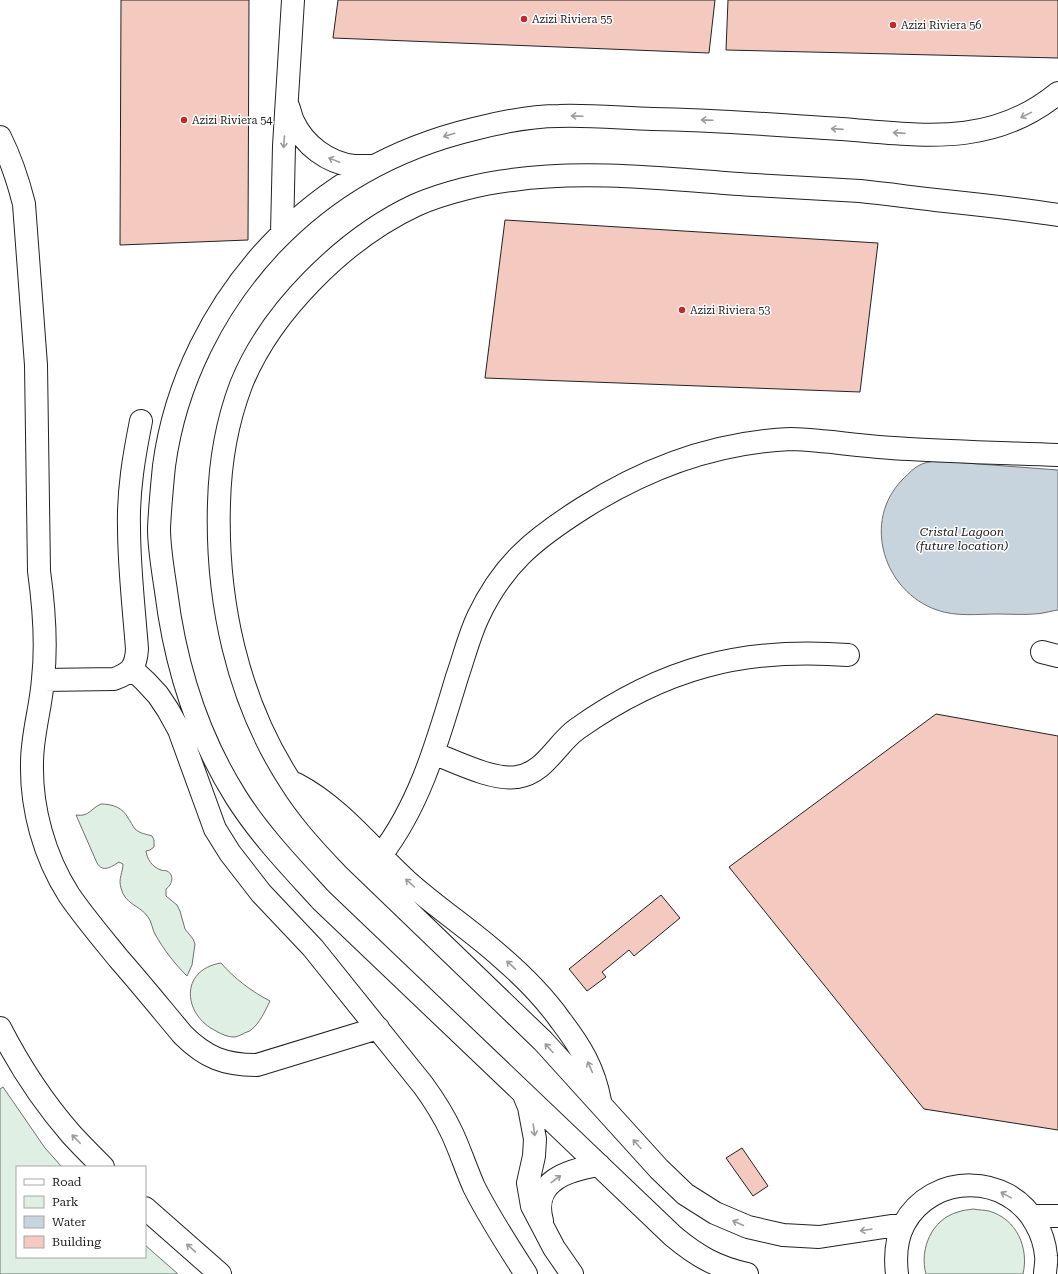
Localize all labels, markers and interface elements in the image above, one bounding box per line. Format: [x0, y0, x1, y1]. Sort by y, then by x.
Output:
place label: Azizi Riviera 55 [532, 13, 613, 26]
marker: Azizi Riviera 55 [519, 14, 529, 24]
place label: Azizi Riviera 56 [901, 19, 982, 32]
marker: Azizi Riviera 56 [888, 20, 898, 30]
one-way arrow [1020, 112, 1032, 119]
one-way arrow [571, 113, 584, 120]
place label: Azizi Riviera 54 [192, 114, 273, 127]
marker: Azizi Riviera 54 [179, 115, 189, 125]
one-way arrow [701, 116, 714, 124]
one-way arrow [831, 125, 844, 132]
one-way arrow [893, 130, 906, 137]
one-way arrow [443, 132, 456, 139]
one-way arrow [280, 135, 288, 148]
one-way arrow [329, 156, 341, 164]
place label: Azizi Riviera 53 [690, 304, 771, 317]
marker: Azizi Riviera 53 [677, 305, 687, 315]
water label: Cristal Lagoon (future location) [915, 525, 1009, 553]
one-way arrow [405, 879, 415, 888]
one-way arrow [506, 961, 516, 970]
one-way arrow [545, 1043, 554, 1053]
one-way arrow [586, 1061, 593, 1073]
one-way arrow [530, 1123, 538, 1136]
one-way arrow [71, 1134, 81, 1144]
one-way arrow [632, 1139, 642, 1149]
legend [16, 1166, 146, 1258]
one-way arrow [551, 1174, 562, 1183]
text: Road [52, 1175, 82, 1189]
one-way arrow [1000, 1190, 1012, 1198]
text: Park [52, 1195, 79, 1209]
text: Water [52, 1215, 86, 1229]
one-way arrow [733, 1219, 745, 1226]
one-way arrow [860, 1226, 873, 1234]
text: Building [52, 1235, 101, 1249]
one-way arrow [186, 1244, 196, 1253]

